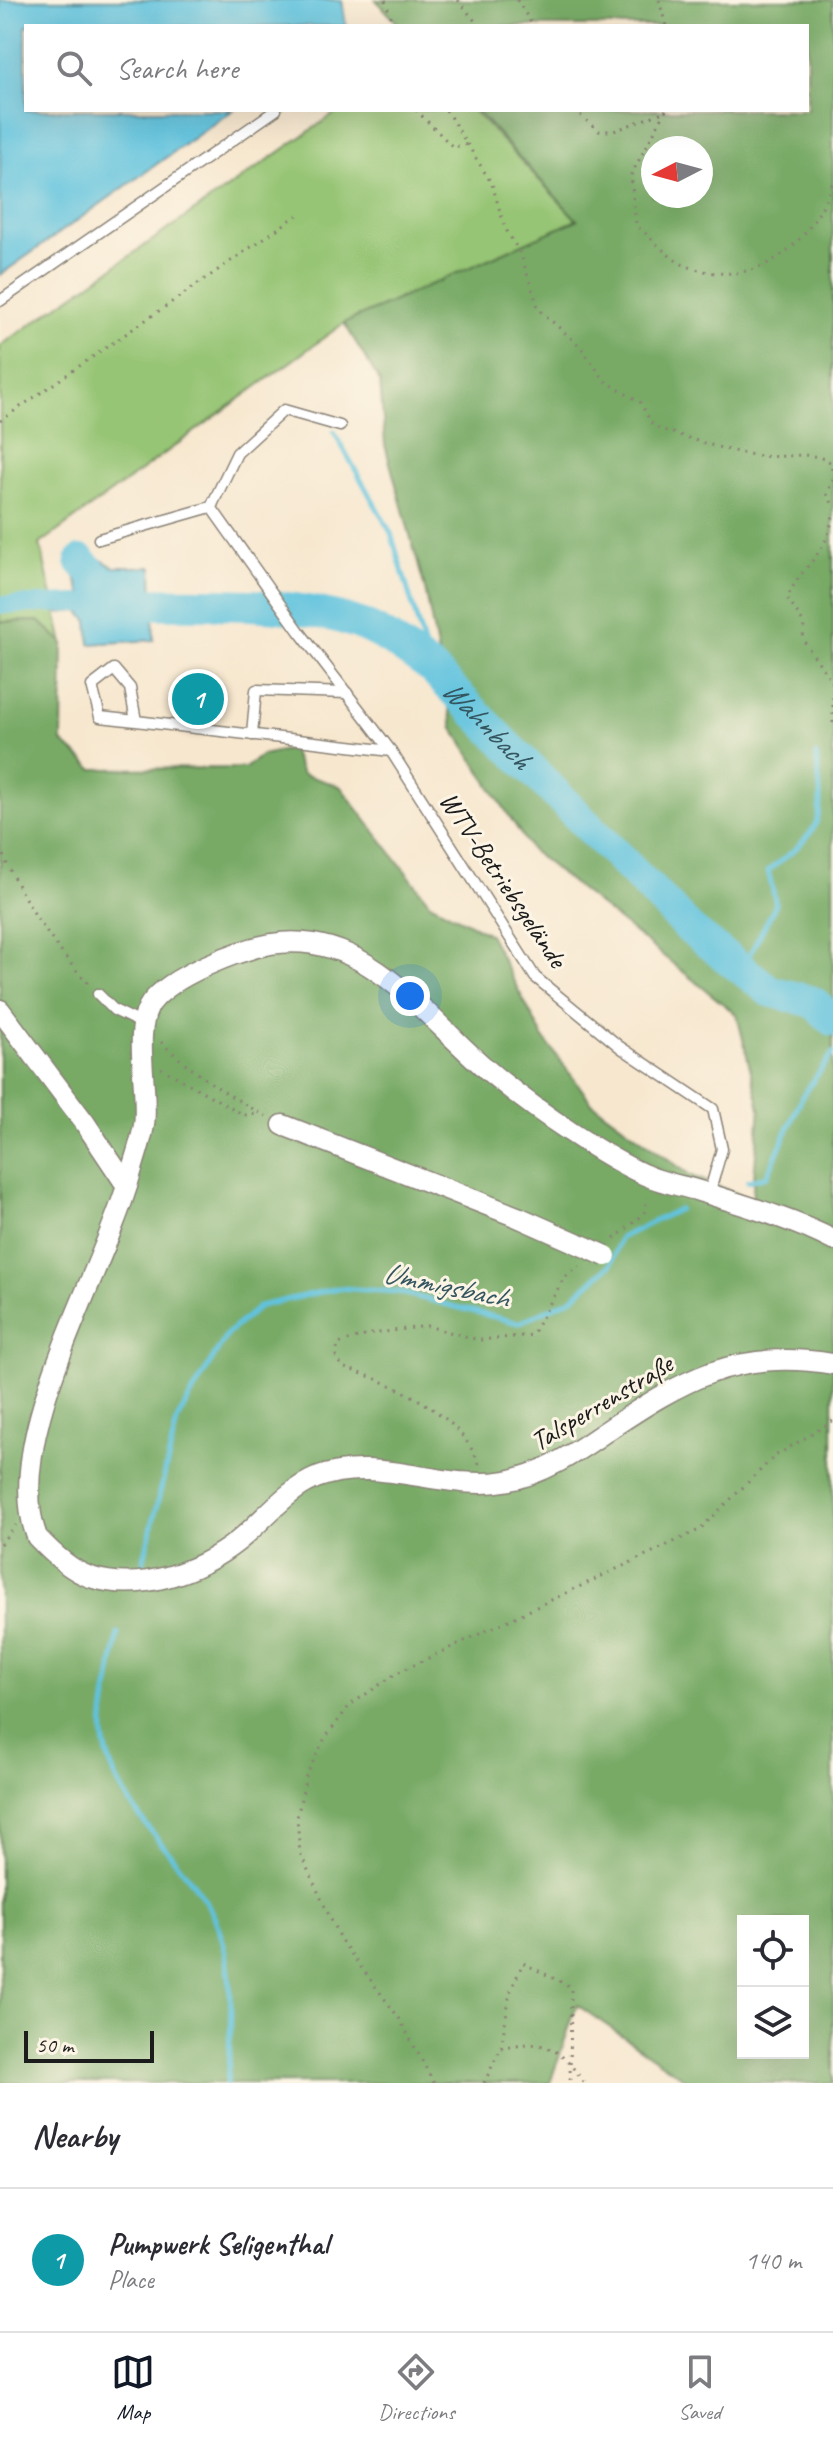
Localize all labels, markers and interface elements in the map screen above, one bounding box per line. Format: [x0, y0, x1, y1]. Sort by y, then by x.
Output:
search box [24, 24, 809, 112]
icon: search [52, 46, 96, 90]
text: Search here [116, 49, 238, 87]
north arrow [641, 136, 713, 208]
pin: 1 [172, 669, 224, 729]
water label: Wahnbach [434, 671, 541, 779]
street label: WTV-Betriebsgelände [432, 785, 576, 976]
your location [390, 976, 430, 1016]
water label: Ummigsbach [380, 1253, 514, 1317]
street label: Talsperrenstraße [524, 1345, 680, 1459]
map controls [737, 1915, 809, 2059]
button: locate [737, 1915, 809, 1987]
button: layers [737, 1987, 809, 2059]
scale bar [24, 2027, 154, 2063]
text: 50 m [36, 2031, 73, 2059]
text: Nearby [32, 2114, 118, 2157]
text: Pumpwerk Seligenthal [108, 2225, 328, 2263]
text: 1 [52, 2244, 64, 2277]
text: 140 m [745, 2244, 801, 2277]
text: Place [108, 2263, 154, 2296]
tab: Map [111, 2350, 155, 2426]
tab: Directions [378, 2350, 455, 2426]
tab: Saved [678, 2350, 722, 2426]

